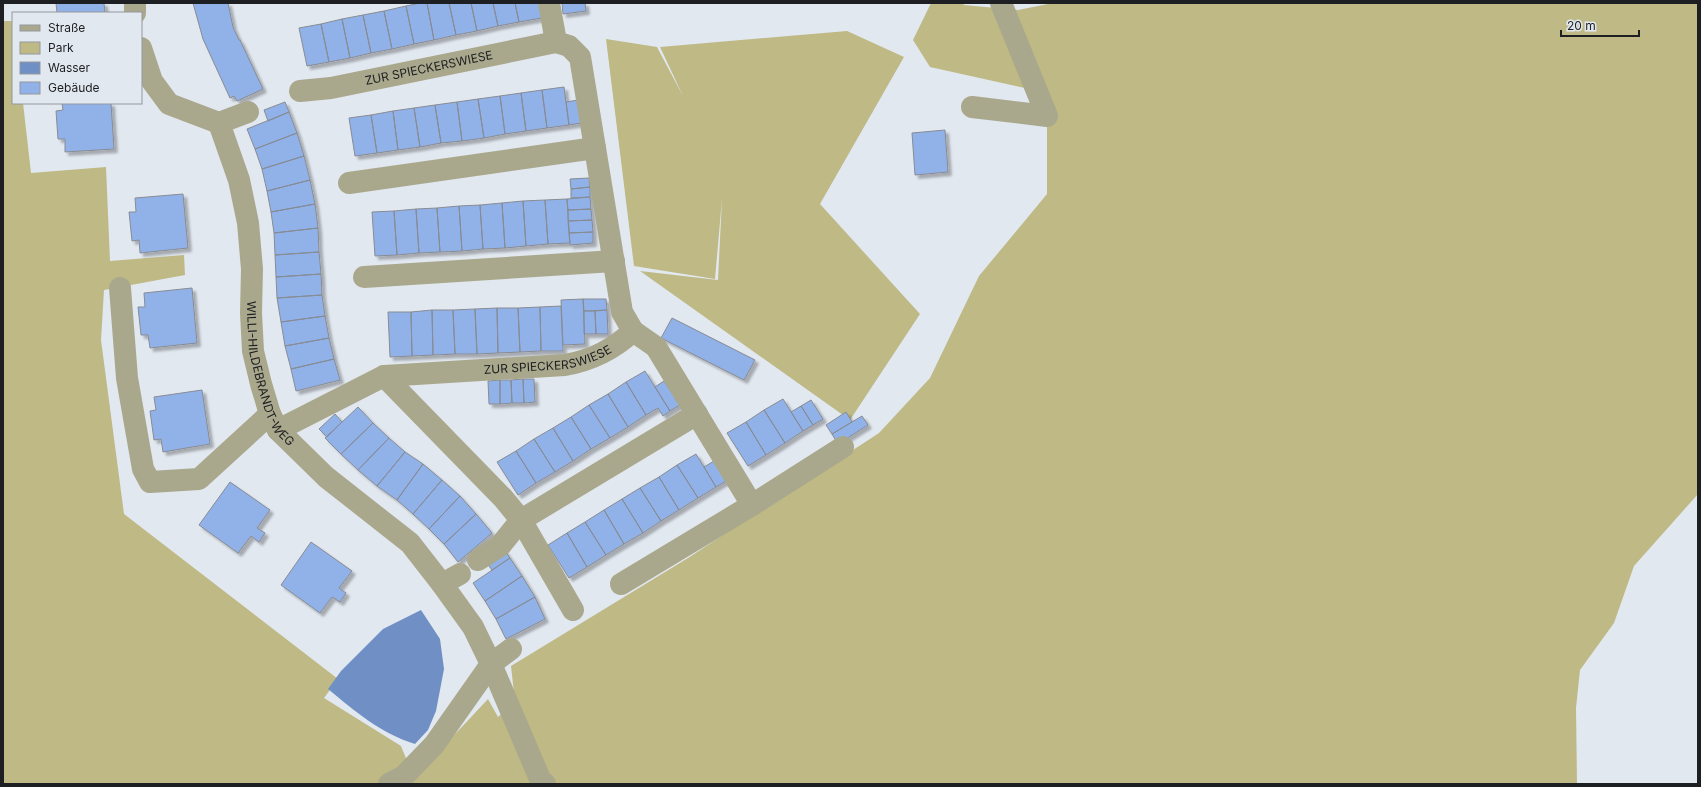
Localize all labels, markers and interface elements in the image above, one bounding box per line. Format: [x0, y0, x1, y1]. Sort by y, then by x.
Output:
legend [12, 12, 142, 104]
scale bar [1561, 12, 1639, 38]
text: 20 m [1567, 18, 1596, 33]
text: Straße [48, 20, 85, 35]
text: Park [48, 40, 74, 55]
street label: ZUR SPIECKERSWIESE [363, 47, 494, 88]
text: Wasser [48, 60, 91, 75]
text: Gebäude [48, 80, 100, 95]
street label: WILLI-HILDEBRANDT-WEG [244, 301, 298, 449]
street label: ZUR SPIECKERSWIESE [483, 341, 614, 377]

